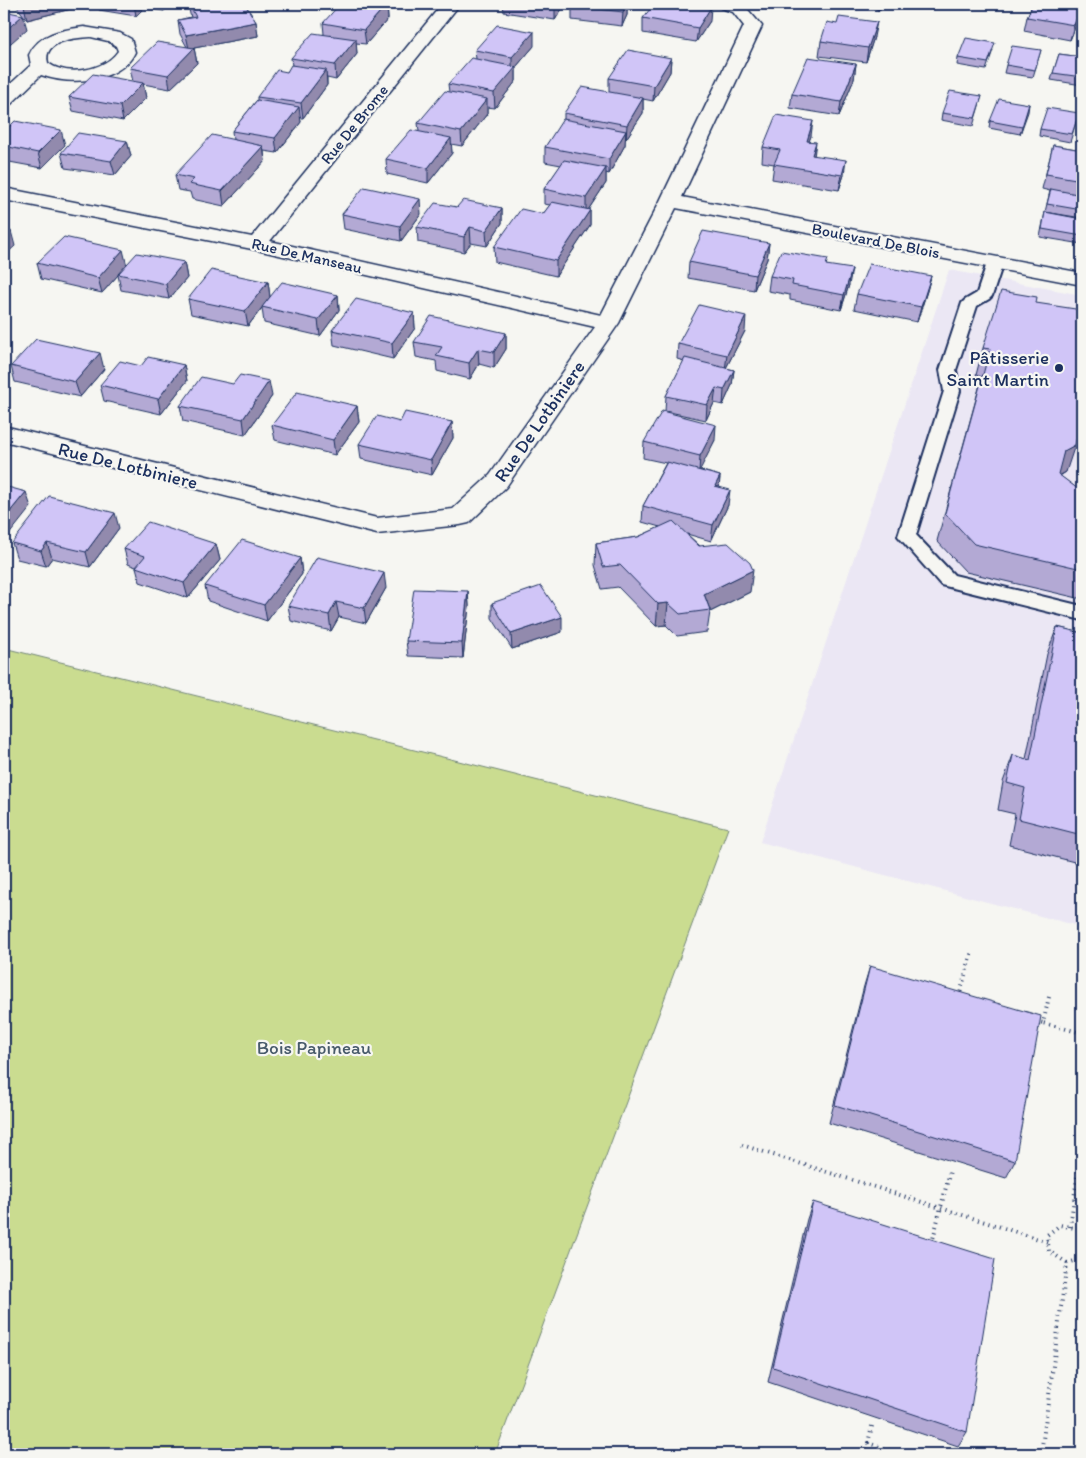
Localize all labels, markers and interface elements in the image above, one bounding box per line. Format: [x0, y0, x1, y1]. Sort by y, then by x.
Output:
street label: Rue De Brome [317, 81, 392, 168]
street label: Boulevard De Blois [810, 219, 941, 262]
street label: Rue De Manseau [250, 234, 364, 277]
place label: Pâtisserie Saint Martin [947, 346, 1049, 391]
street label: Rue De Lotbiniere [489, 356, 590, 486]
marker: Pâtisserie Saint Martin [1053, 362, 1065, 374]
street label: Rue De Lotbiniere [56, 437, 200, 494]
park label: Bois Papineau [257, 1036, 372, 1059]

